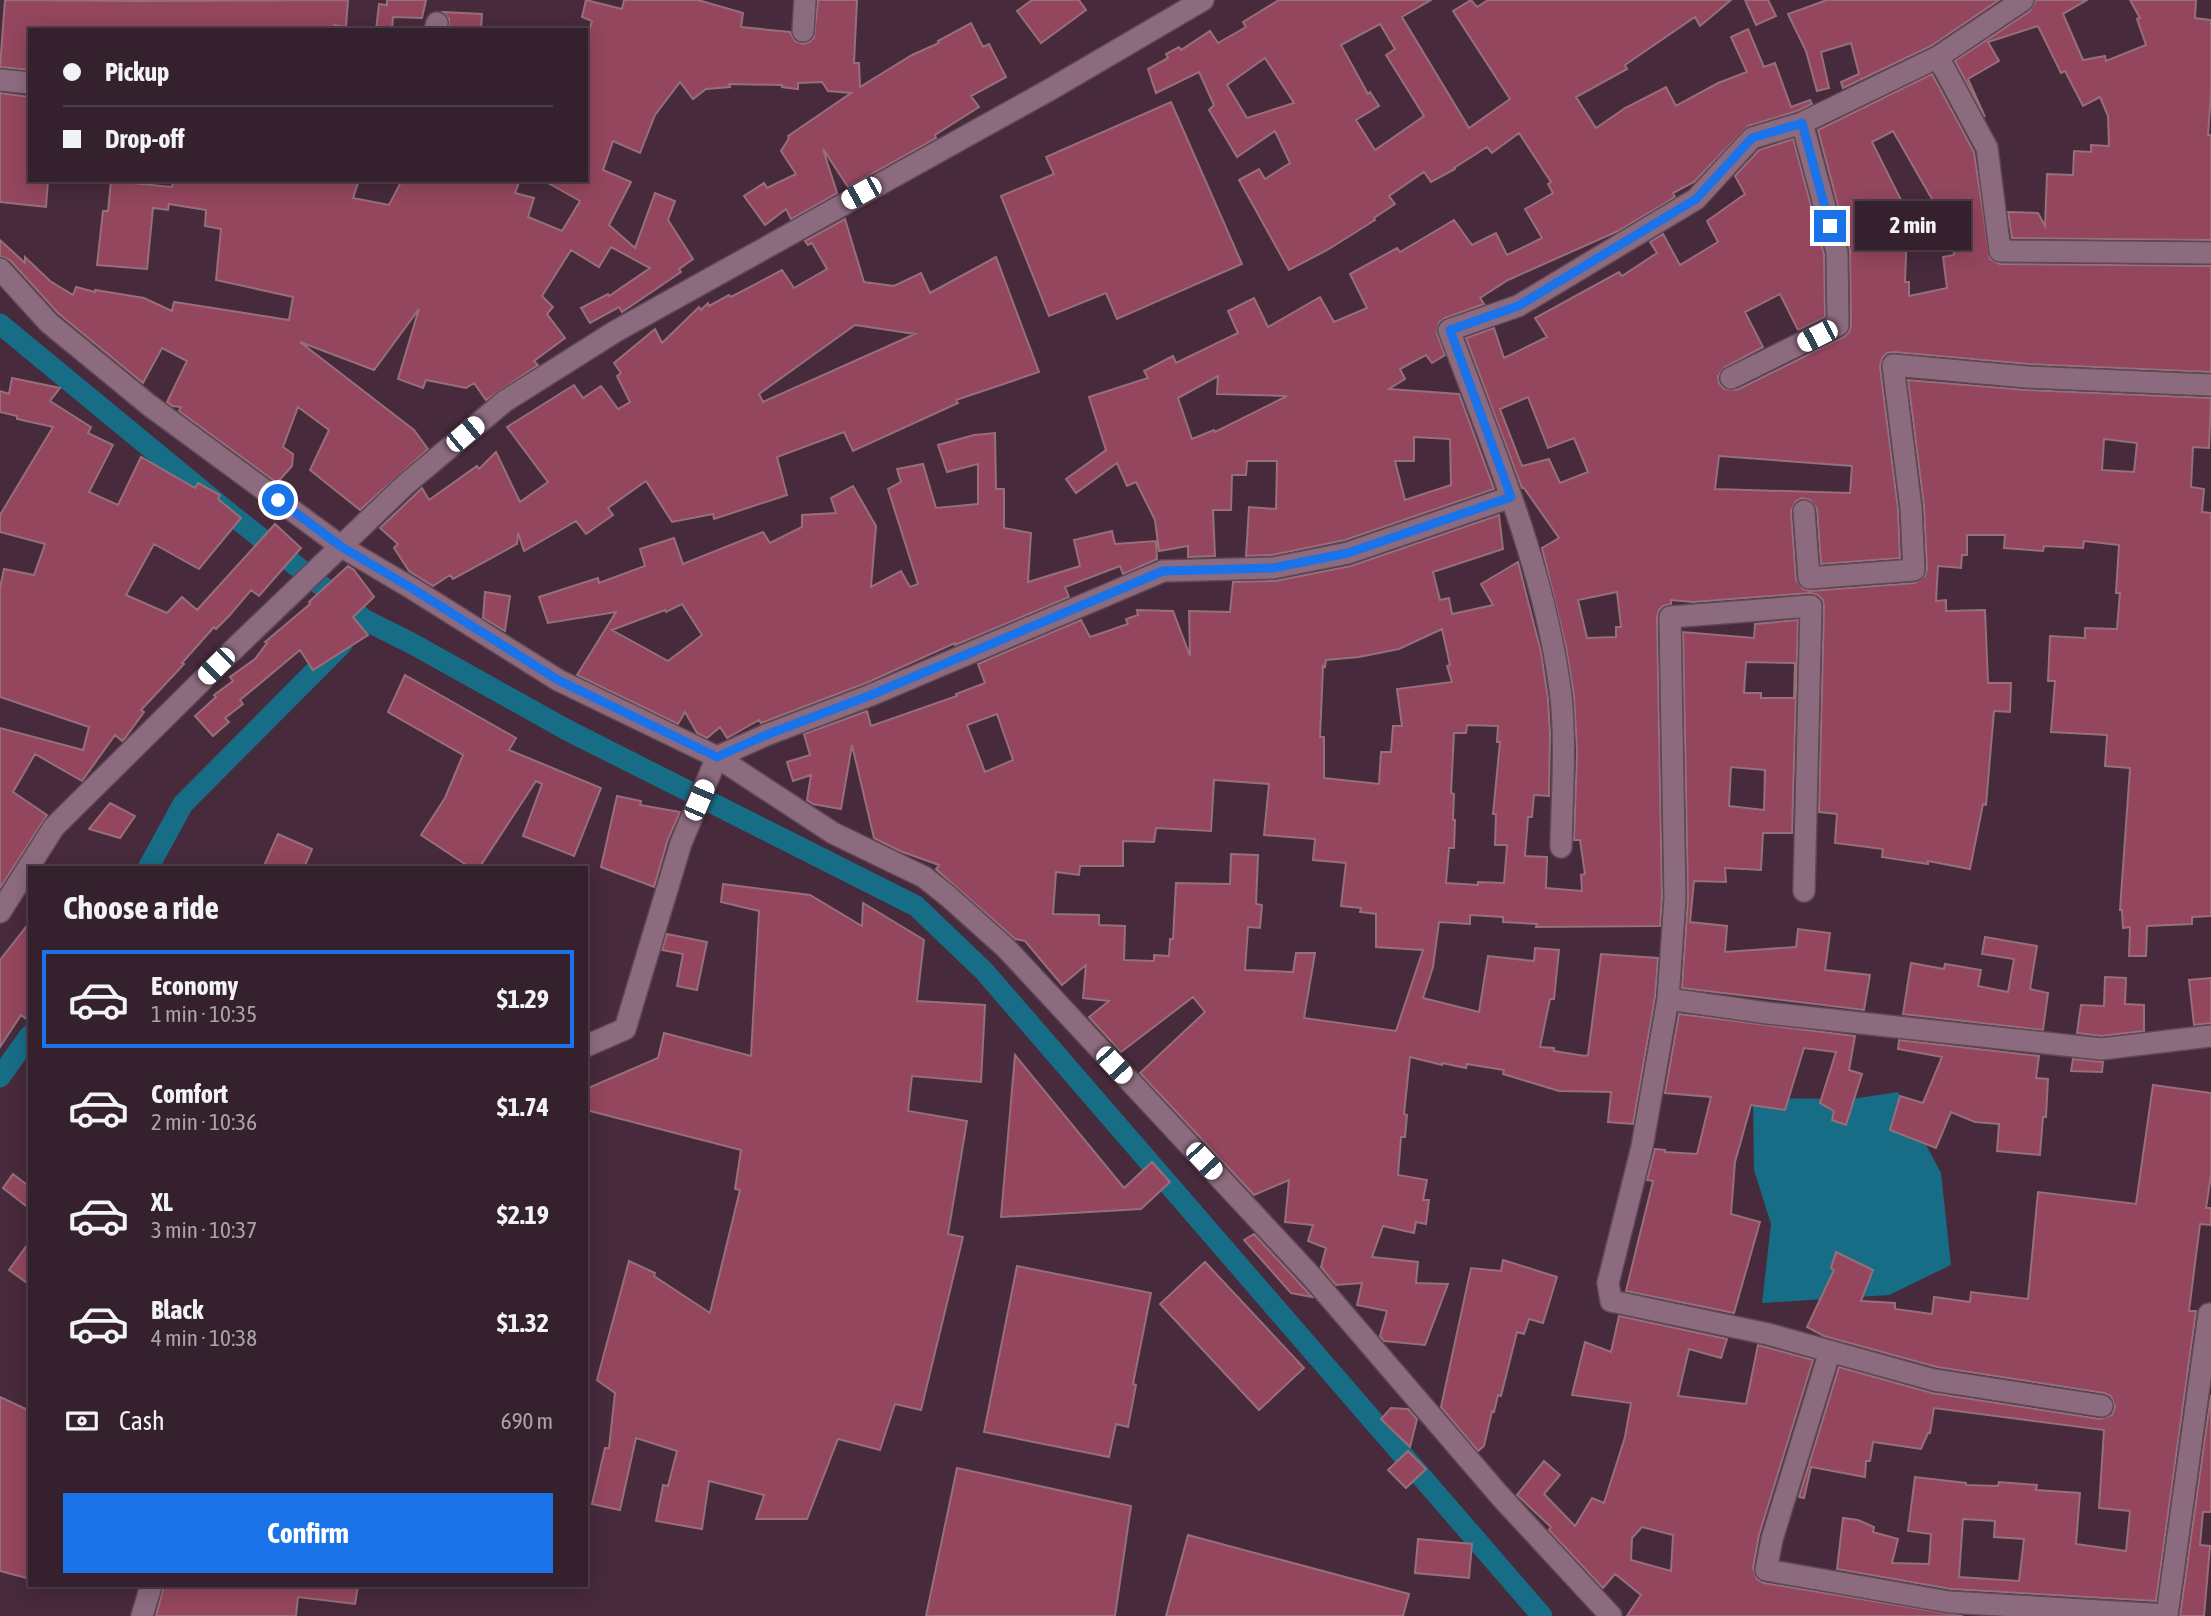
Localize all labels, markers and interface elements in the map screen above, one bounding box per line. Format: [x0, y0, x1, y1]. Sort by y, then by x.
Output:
text: Pickup [105, 57, 169, 87]
text: Drop-off [105, 124, 185, 154]
car [838, 174, 885, 212]
callout: 2 min [1854, 202, 1970, 250]
route end [1814, 210, 1846, 242]
text: 2 min [1890, 212, 1936, 238]
car [1794, 317, 1841, 355]
car [443, 412, 488, 456]
route start [262, 484, 294, 516]
car [194, 644, 239, 688]
car [682, 777, 717, 823]
text: Choose a ride [63, 889, 219, 926]
icon: car [67, 968, 130, 1031]
text: Economy [151, 971, 238, 1001]
text: $1.29 [497, 984, 549, 1014]
text: 1 min · 10:35 [151, 1001, 257, 1027]
car [1092, 1042, 1137, 1088]
icon: car [67, 1076, 130, 1139]
text: Comfort [151, 1079, 228, 1109]
text: $1.74 [497, 1092, 549, 1122]
text: 2 min · 10:36 [151, 1109, 257, 1135]
car [1182, 1138, 1227, 1184]
icon: car [67, 1184, 130, 1247]
text: XL [151, 1187, 173, 1217]
text: $2.19 [497, 1200, 549, 1230]
text: 3 min · 10:37 [151, 1217, 257, 1243]
icon: car [67, 1292, 130, 1355]
text: Black [151, 1295, 203, 1325]
text: $1.32 [497, 1308, 549, 1338]
text: 4 min · 10:38 [151, 1325, 257, 1351]
icon: cash [63, 1402, 101, 1440]
text: Cash [119, 1406, 165, 1436]
text: 690 m [501, 1408, 553, 1434]
button: Confirm [63, 1493, 553, 1573]

